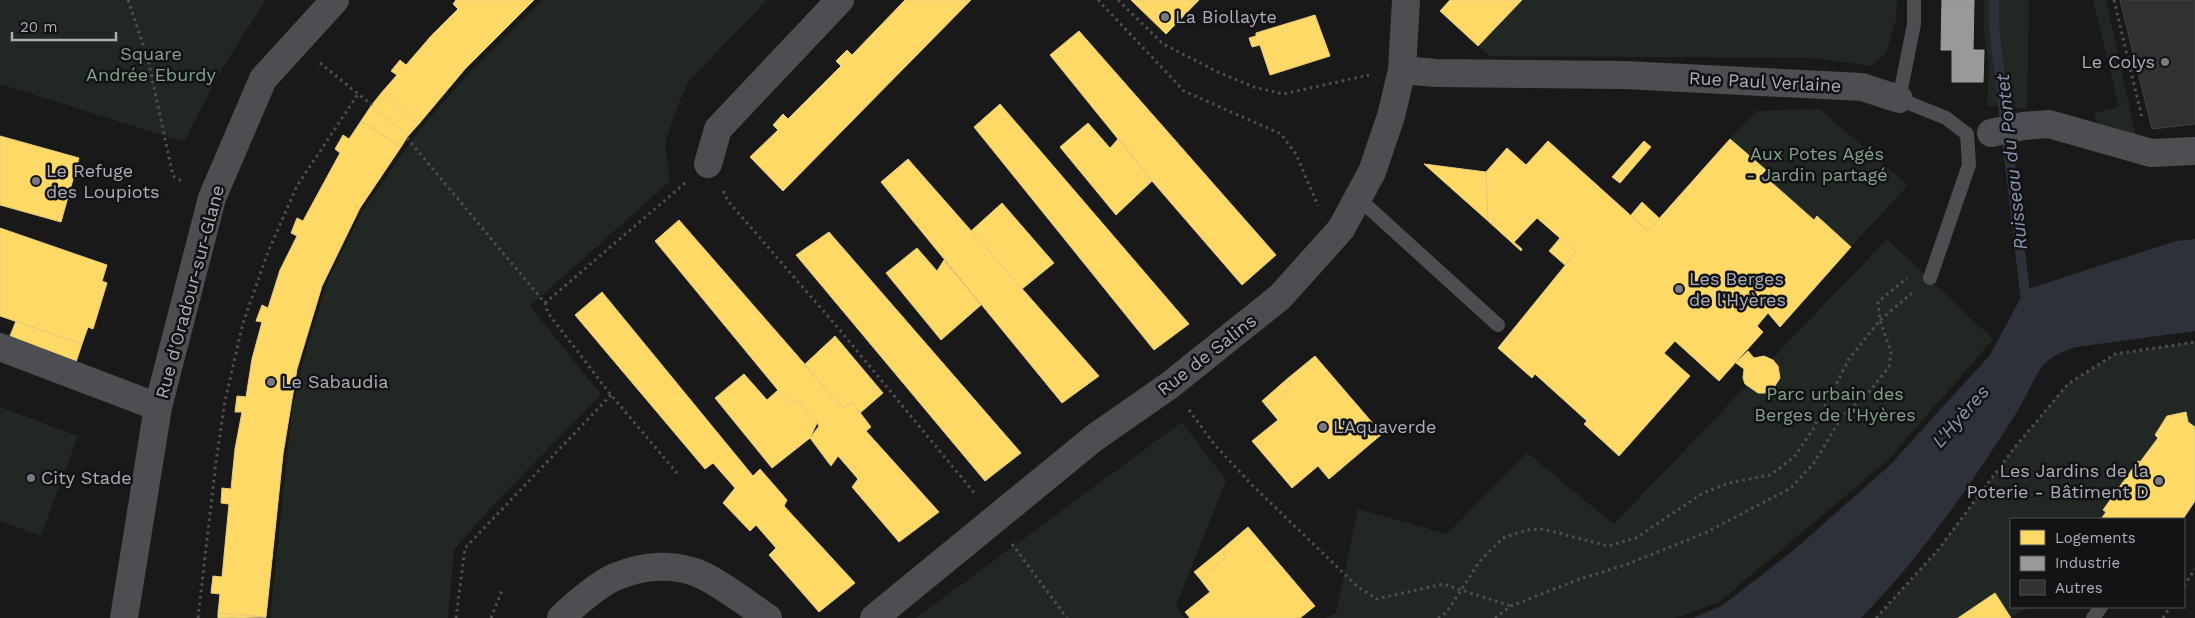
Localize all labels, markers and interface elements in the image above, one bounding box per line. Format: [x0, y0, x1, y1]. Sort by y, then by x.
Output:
place label: La Biollayte [1175, 6, 1277, 27]
scale bar [12, 10, 116, 42]
marker: La Biollayte [1159, 11, 1171, 23]
text: 20 m [20, 18, 58, 36]
park label: Square Andrée Eburdy [86, 43, 217, 85]
place label: Le Colys [2081, 51, 2155, 72]
marker: Le Colys [2159, 56, 2171, 68]
street label: Rue Paul Verlaine [1688, 67, 1842, 96]
water label: Ruisseau du Pontet [1991, 72, 2032, 251]
park label: Aux Potes Agés - Jardin partagé [1746, 143, 1888, 185]
place label: Le Refuge des Loupiots [46, 160, 159, 202]
marker: Le Refuge des Loupiots [30, 175, 42, 187]
street label: Rue d'Oradour-sur-Glane [151, 183, 228, 401]
place label: Les Berges de l'Hyères [1689, 268, 1786, 310]
marker: Les Berges de l'Hyères [1673, 283, 1685, 295]
street label: Rue de Salins [1153, 309, 1260, 400]
place label: Le Sabaudia [281, 371, 388, 392]
marker: Le Sabaudia [265, 376, 277, 388]
water label: L'Hyères [1927, 380, 1994, 452]
park label: Parc urbain des Berges de l'Hyères [1754, 383, 1916, 425]
place label: L'Aquaverde [1333, 416, 1436, 437]
marker: L'Aquaverde [1317, 421, 1329, 433]
place label: Les Jardins de la Poterie - Bâtiment D [1967, 460, 2149, 502]
place label: City Stade [41, 467, 132, 488]
marker: City Stade [25, 472, 37, 484]
marker: Les Jardins de la Poterie - Bâtiment D [2153, 475, 2165, 487]
legend [2010, 518, 2185, 608]
text: Logements [2055, 529, 2136, 547]
text: Industrie [2055, 554, 2120, 572]
text: Autres [2055, 579, 2103, 597]

